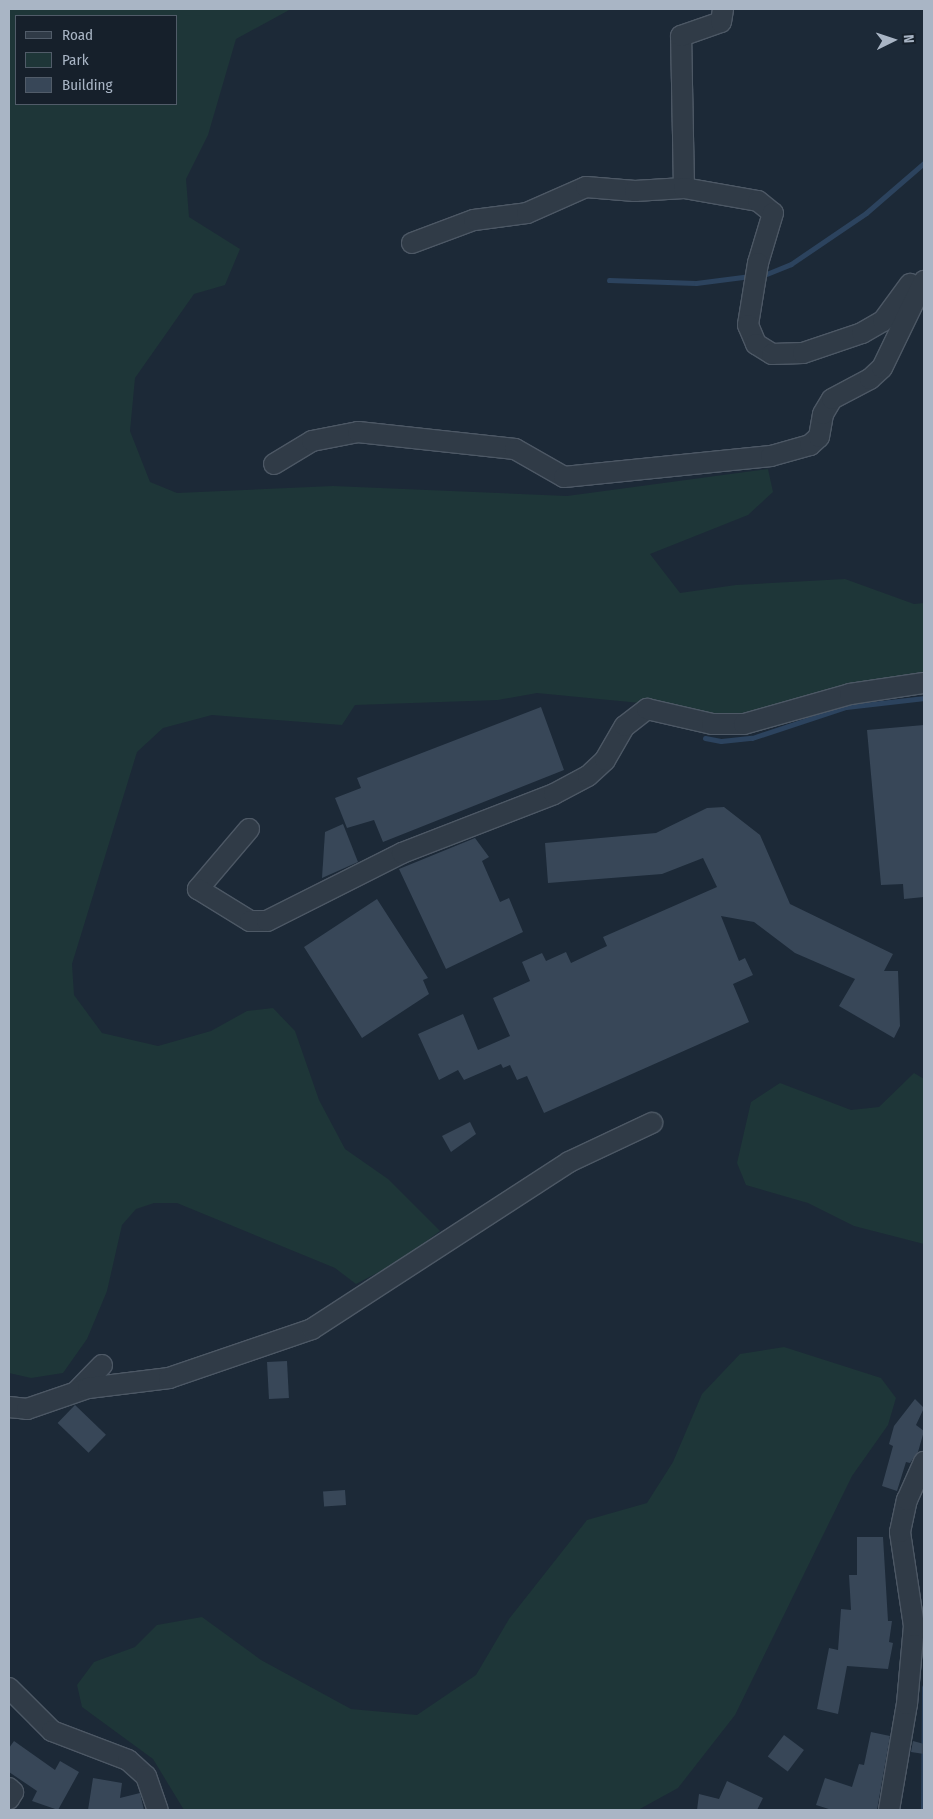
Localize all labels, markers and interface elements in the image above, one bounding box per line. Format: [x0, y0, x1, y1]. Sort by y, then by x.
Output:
legend [15, 15, 178, 105]
north arrow [868, 15, 918, 65]
text: Road [62, 26, 93, 44]
text: N [900, 34, 917, 44]
text: Park [62, 51, 89, 69]
text: Building [62, 76, 113, 94]

